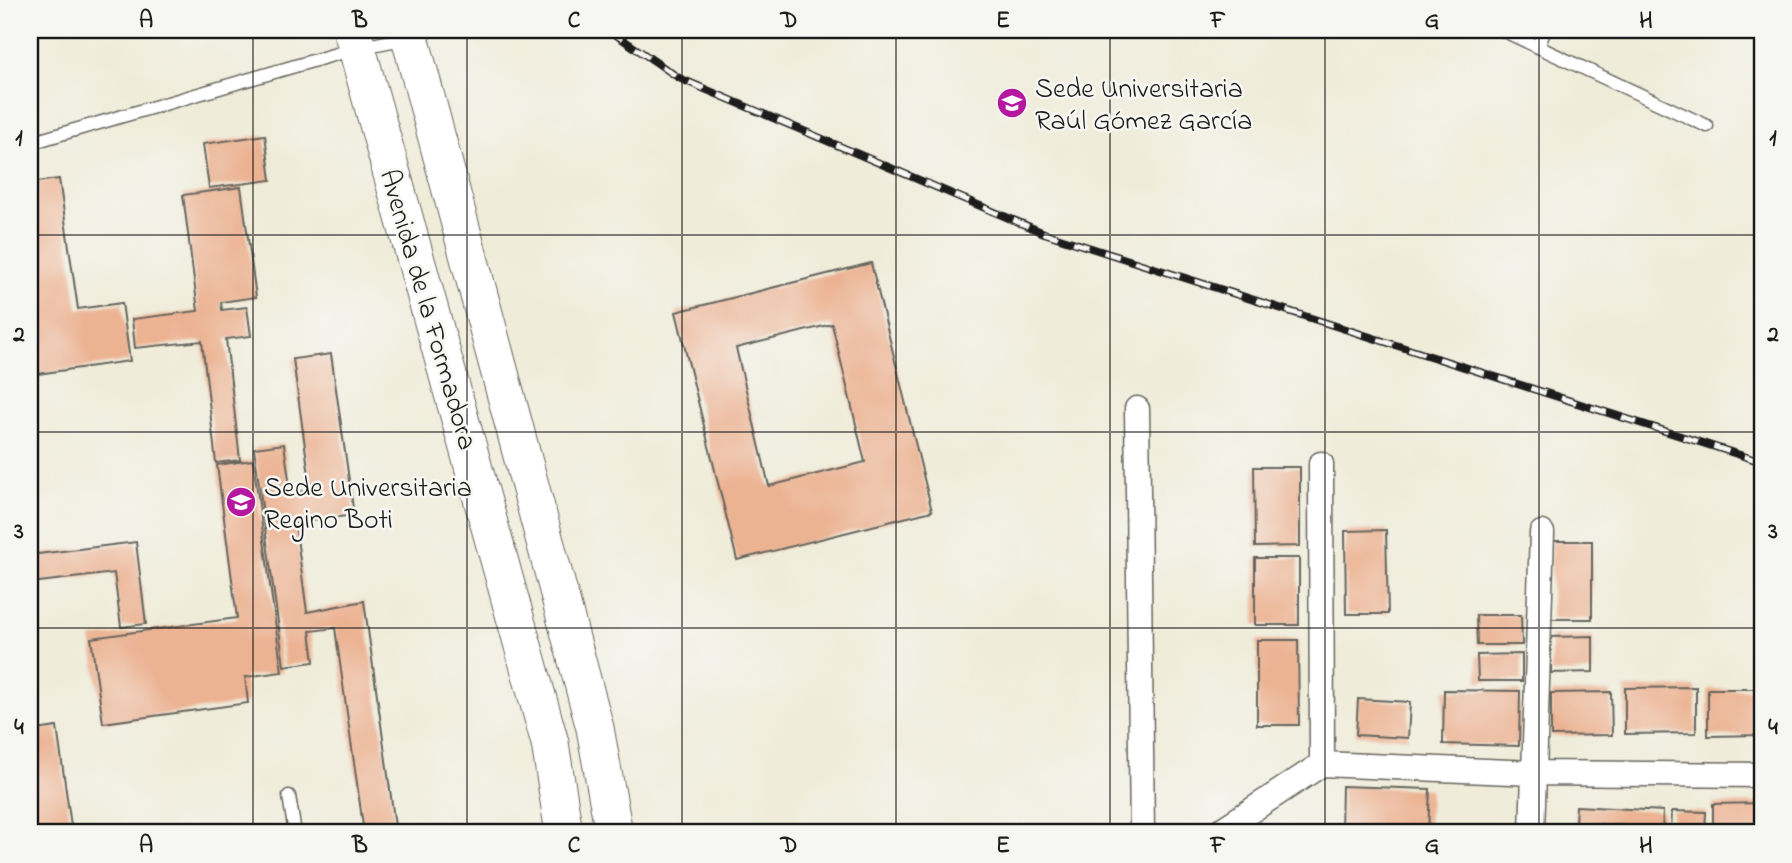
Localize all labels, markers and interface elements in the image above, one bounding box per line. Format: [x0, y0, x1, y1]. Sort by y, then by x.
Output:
text: A [139, 5, 153, 38]
text: B [351, 5, 368, 38]
text: C [568, 5, 581, 38]
text: D [780, 5, 797, 38]
text: E [996, 5, 1010, 38]
text: F [1210, 5, 1226, 38]
text: G [1425, 5, 1439, 38]
text: H [1639, 5, 1653, 38]
place label: Sede Universitaria Raúl Gómez García [1035, 70, 1252, 143]
school or university icon: Sede Universitaria Raúl Gómez García [995, 86, 1029, 120]
text: 1 [15, 123, 23, 156]
text: 1 [1769, 123, 1777, 156]
street label: Avenida de la Formadora [367, 165, 486, 455]
text: 2 [12, 319, 25, 352]
text: 2 [1766, 319, 1779, 352]
place label: Sede Universitaria Regino Boti [264, 469, 472, 542]
school or university icon: Sede Universitaria Regino Boti [224, 485, 258, 519]
text: 3 [13, 516, 24, 549]
text: 3 [1767, 516, 1778, 549]
text: 4 [14, 712, 24, 745]
text: 4 [1768, 712, 1778, 745]
text: A [139, 830, 153, 863]
text: B [351, 830, 368, 863]
text: C [568, 830, 581, 863]
text: D [780, 830, 797, 863]
text: E [996, 830, 1010, 863]
text: F [1210, 830, 1226, 863]
text: G [1425, 830, 1439, 863]
text: H [1639, 830, 1653, 863]

